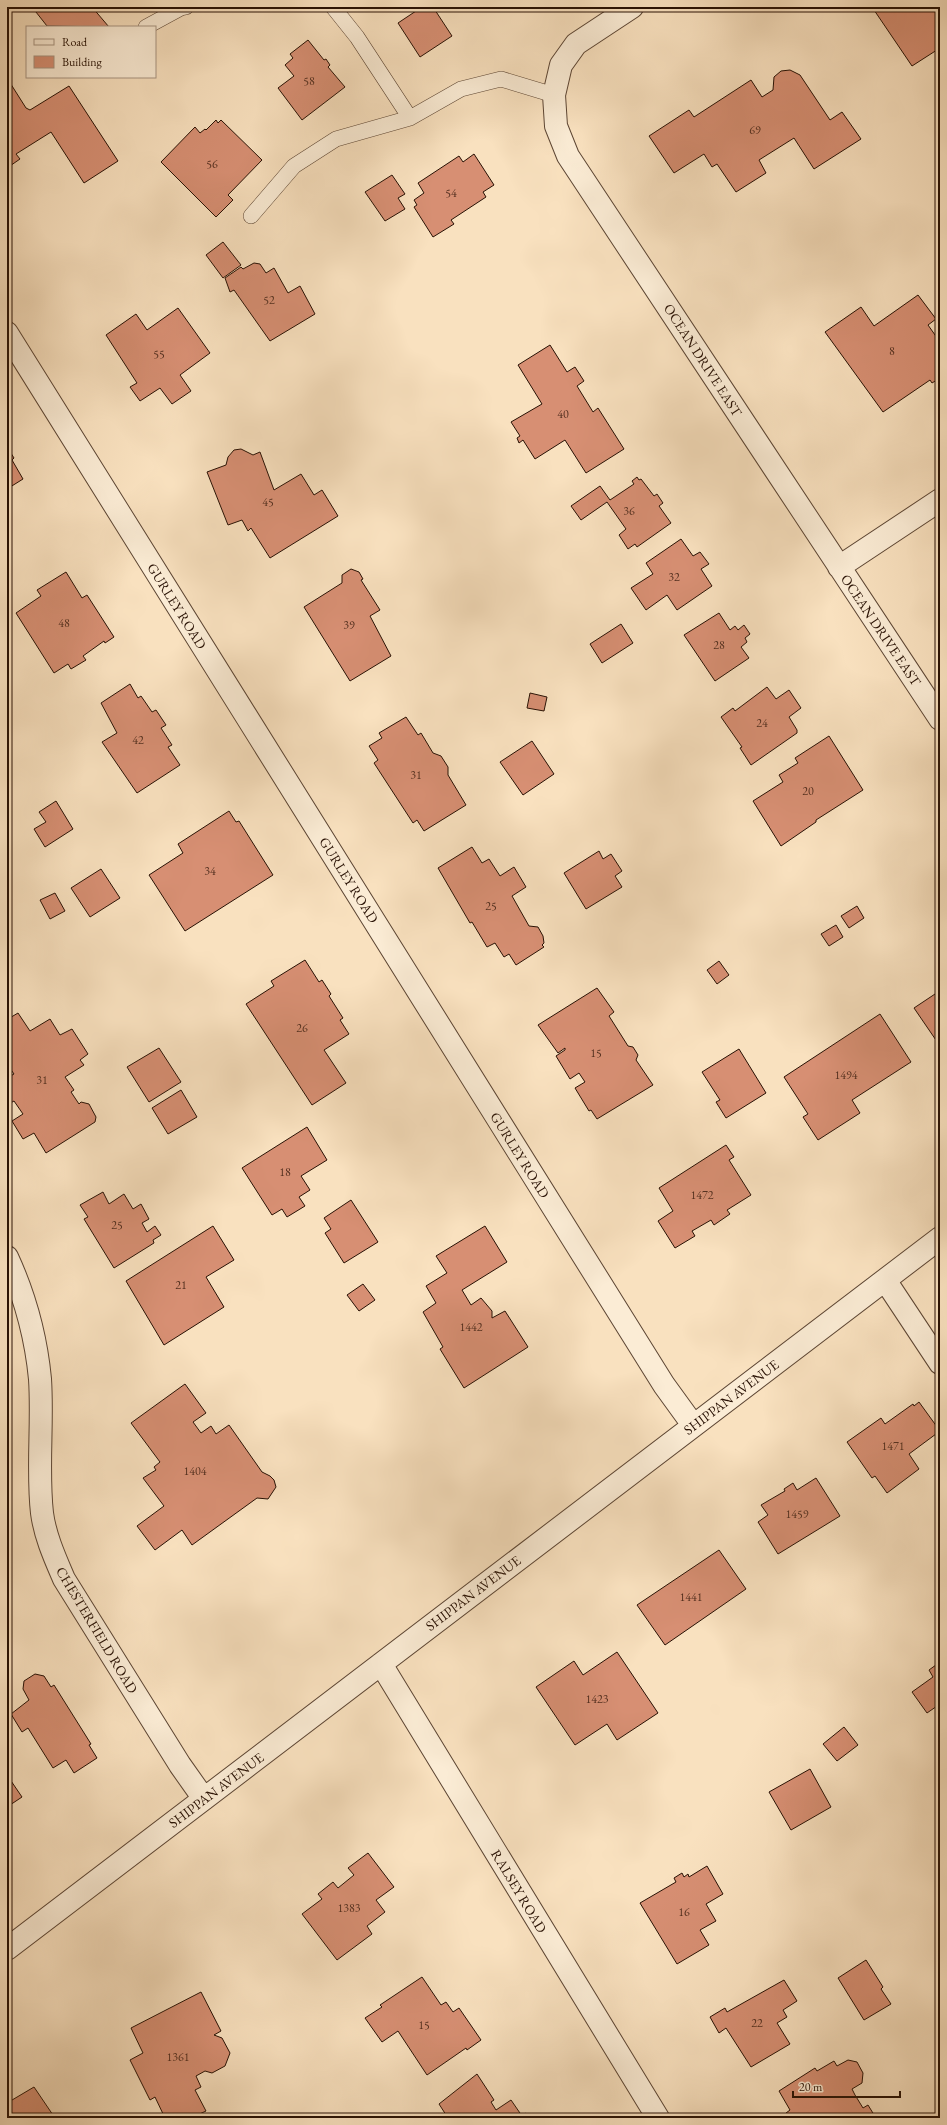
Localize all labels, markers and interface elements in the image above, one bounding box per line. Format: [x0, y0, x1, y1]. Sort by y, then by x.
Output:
legend [26, 26, 156, 78]
text: Road [62, 34, 88, 50]
text: Building [62, 54, 103, 70]
house number: 58 [303, 73, 315, 89]
house number: 69 [749, 122, 761, 138]
house number: 56 [206, 156, 218, 172]
house number: 54 [445, 185, 457, 201]
house number: 52 [263, 292, 275, 308]
street label: OCEAN DRIVE EAST [660, 300, 747, 420]
house number: 8 [889, 343, 895, 359]
house number: 55 [153, 346, 165, 362]
house number: 40 [557, 406, 569, 422]
house number: 45 [262, 494, 274, 510]
house number: 36 [623, 503, 635, 519]
street label: GURLEY ROAD [143, 560, 211, 653]
house number: 32 [668, 569, 680, 585]
street label: OCEAN DRIVE EAST [837, 571, 925, 690]
house number: 48 [58, 615, 70, 631]
house number: 39 [343, 617, 355, 633]
house number: 28 [713, 637, 725, 653]
house number: 24 [756, 715, 768, 731]
house number: 42 [132, 732, 144, 748]
house number: 31 [410, 767, 422, 783]
house number: 20 [802, 783, 814, 799]
street label: GURLEY ROAD [315, 834, 383, 927]
house number: 34 [204, 863, 216, 879]
house number: 25 [485, 898, 497, 914]
house number: 26 [296, 1020, 308, 1036]
house number: 15 [590, 1045, 602, 1061]
house number: 1494 [834, 1067, 858, 1083]
house number: 31 [36, 1072, 48, 1088]
street label: GURLEY ROAD [486, 1109, 554, 1202]
house number: 18 [279, 1164, 291, 1180]
house number: 1472 [690, 1187, 714, 1203]
house number: 25 [111, 1217, 123, 1233]
house number: 21 [175, 1277, 187, 1293]
house number: 1442 [459, 1319, 483, 1335]
street label: SHIPPAN AVENUE [680, 1355, 782, 1439]
house number: 1471 [881, 1438, 905, 1454]
house number: 1404 [183, 1463, 207, 1479]
house number: 1459 [785, 1506, 809, 1522]
street label: SHIPPAN AVENUE [422, 1551, 524, 1635]
street label: CHESTERFIELD ROAD [52, 1563, 142, 1697]
house number: 1441 [679, 1589, 703, 1605]
house number: 1423 [585, 1691, 609, 1707]
street label: SHIPPAN AVENUE [165, 1748, 267, 1832]
street label: RALSEY ROAD [487, 1846, 551, 1936]
house number: 1383 [337, 1900, 361, 1916]
house number: 16 [678, 1904, 690, 1920]
house number: 22 [751, 2015, 763, 2031]
house number: 15 [418, 2017, 430, 2033]
house number: 1361 [166, 2049, 190, 2065]
scale bar [793, 2073, 900, 2099]
text: 20 m [799, 2079, 823, 2095]

